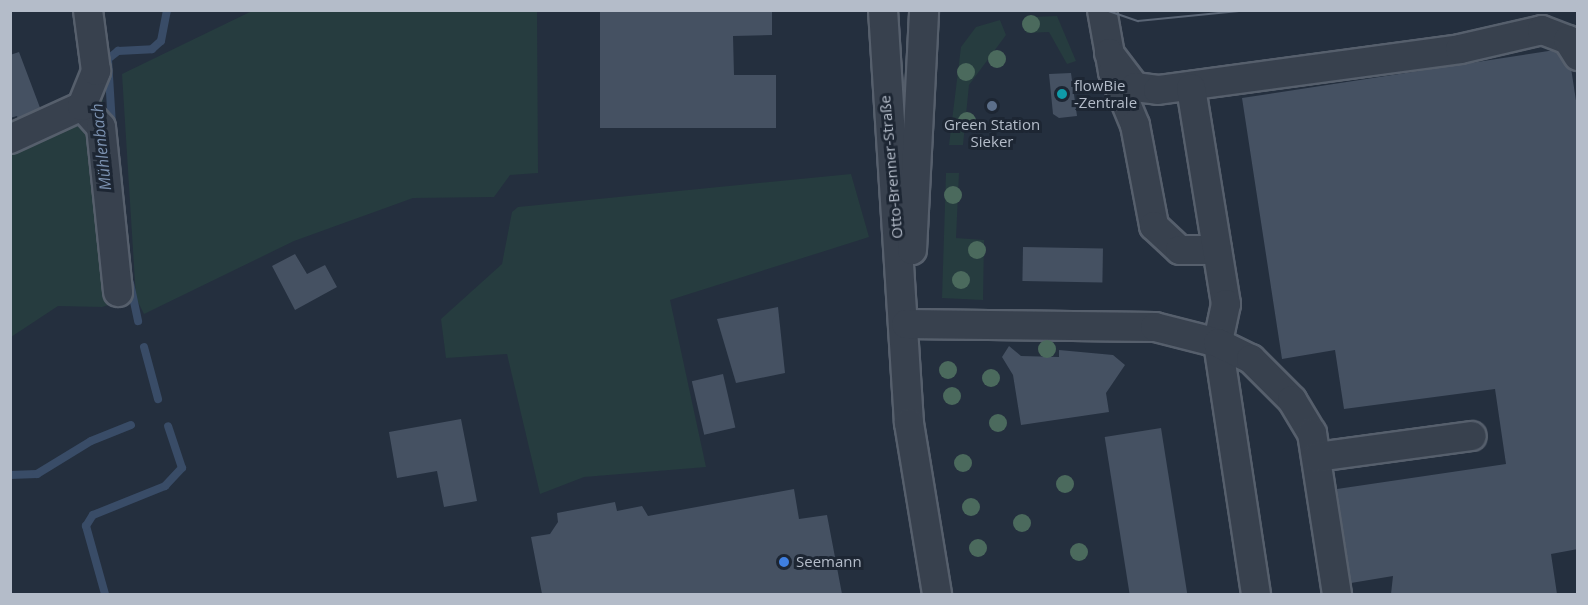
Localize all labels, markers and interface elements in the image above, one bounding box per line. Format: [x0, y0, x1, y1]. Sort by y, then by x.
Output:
place label: flowBie -Zentrale [1074, 76, 1137, 111]
marker: flowBie -Zentrale [1055, 87, 1069, 101]
street label: Otto-Brenner-Straße [876, 94, 906, 240]
marker: Green Station Sieker [985, 99, 999, 113]
water label: Mühlenbach [87, 102, 115, 192]
place label: Green Station Sieker [944, 115, 1040, 150]
place label: Seemann [796, 553, 862, 571]
marker: Seemann [777, 555, 791, 569]

